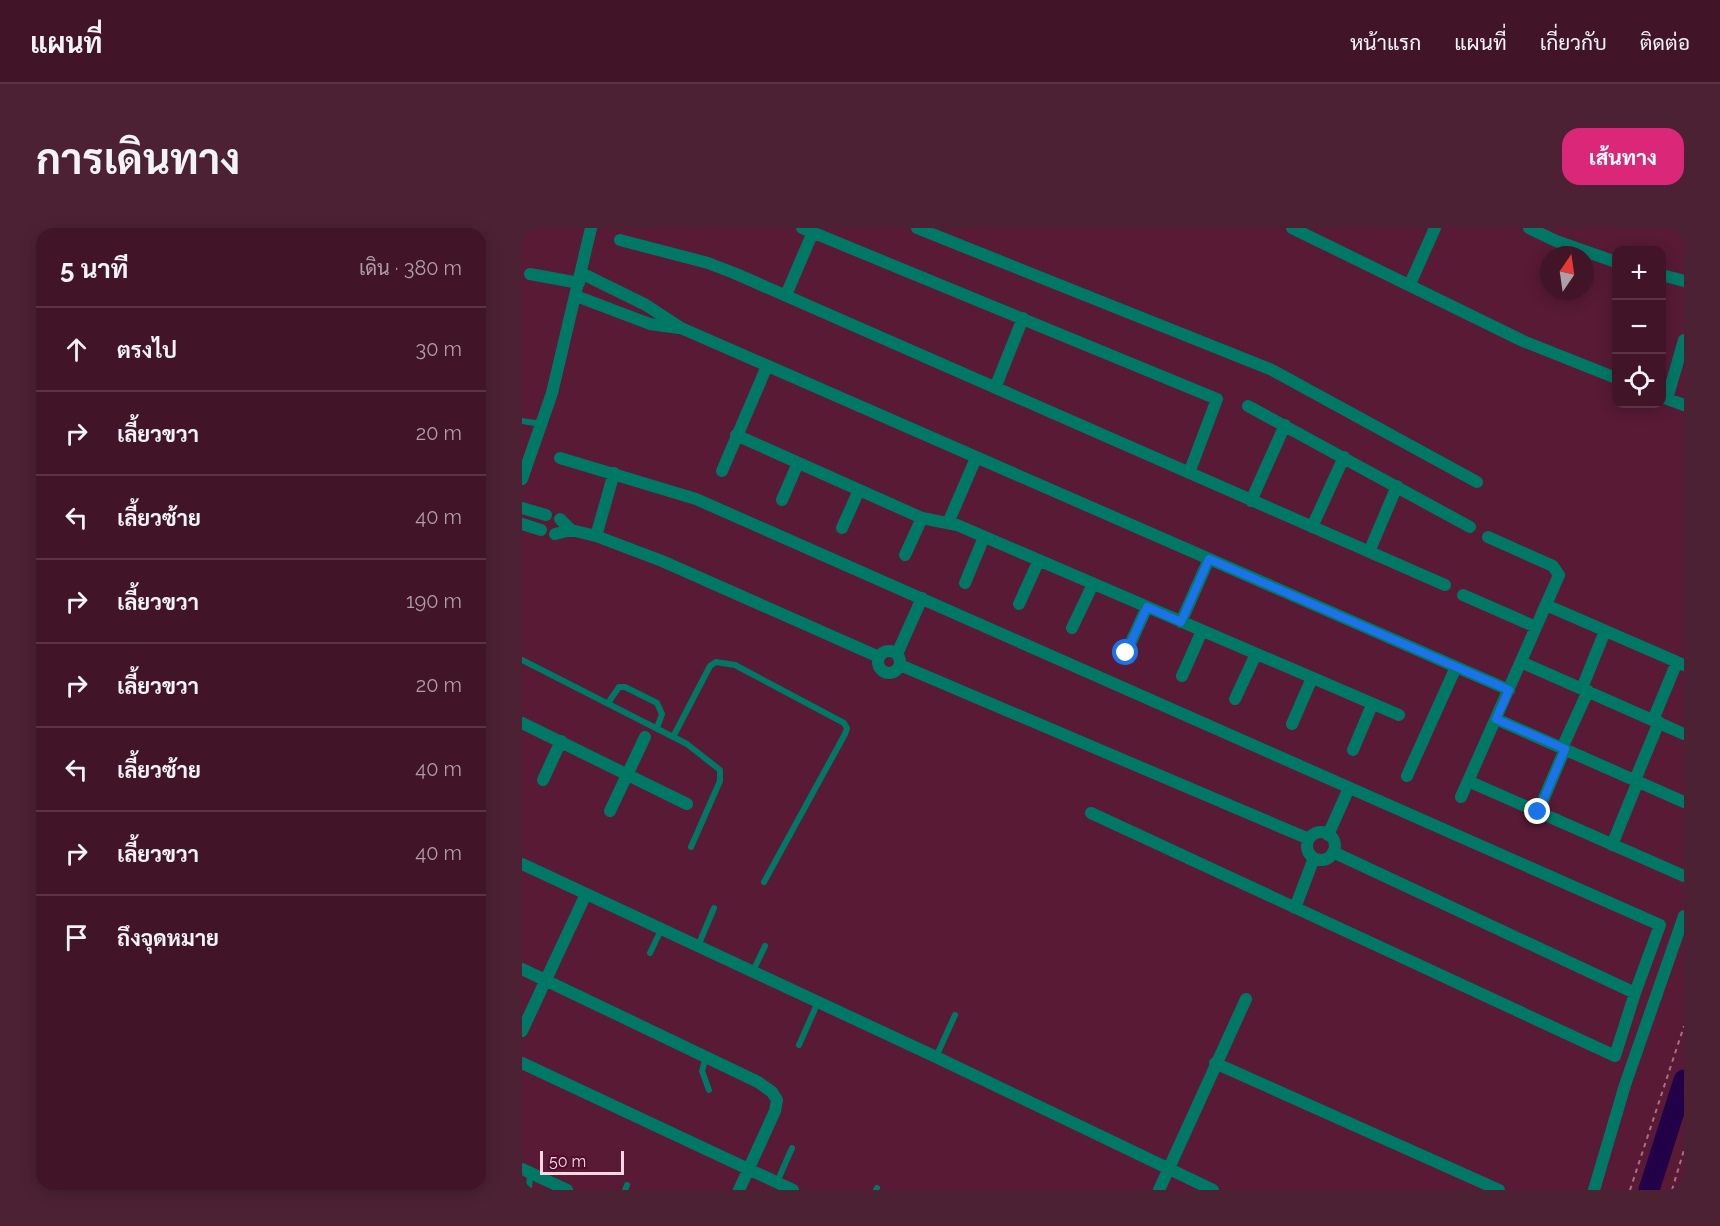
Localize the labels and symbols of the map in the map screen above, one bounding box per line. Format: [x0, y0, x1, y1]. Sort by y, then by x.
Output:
north arrow [1540, 246, 1594, 300]
route start [1112, 639, 1138, 665]
route end [1524, 798, 1550, 824]
scale bar [540, 1148, 624, 1176]

